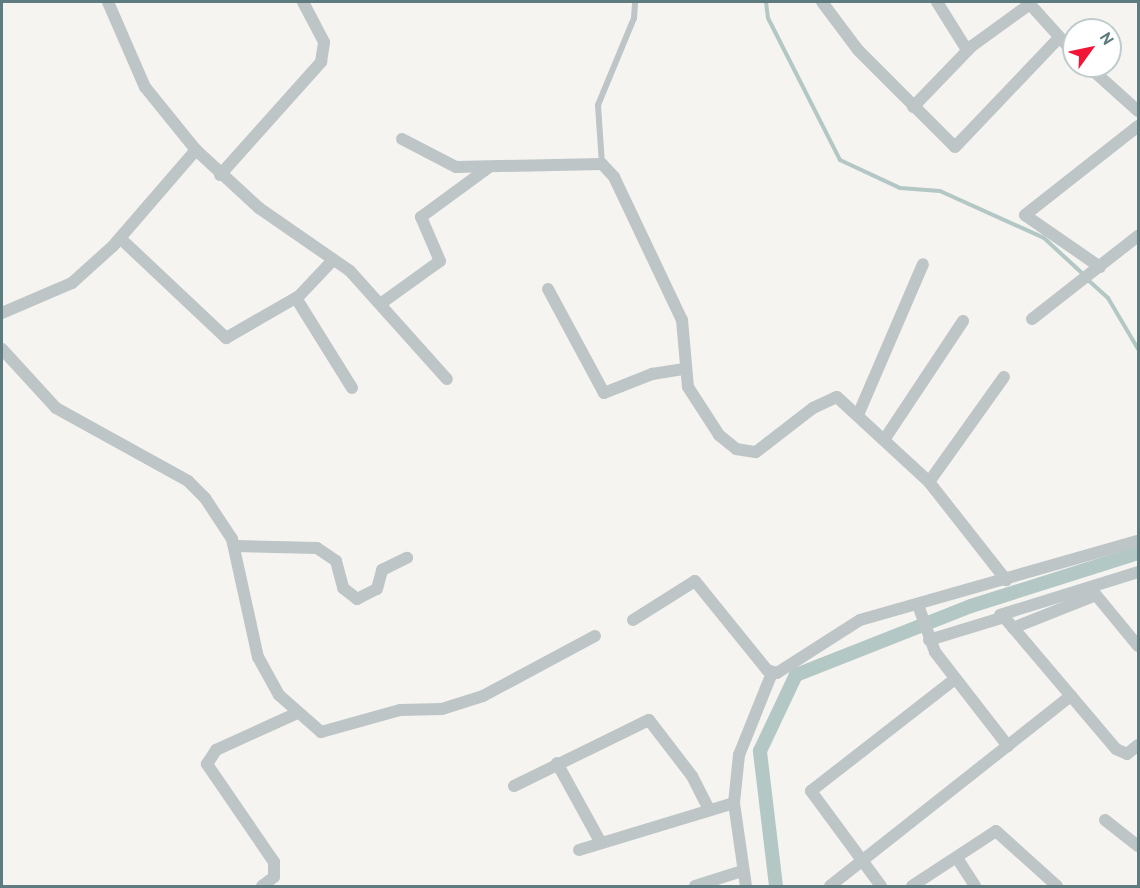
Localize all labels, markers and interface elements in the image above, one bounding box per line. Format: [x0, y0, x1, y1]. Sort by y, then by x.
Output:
north arrow [1062, 18, 1122, 78]
text: N [1094, 29, 1117, 50]

